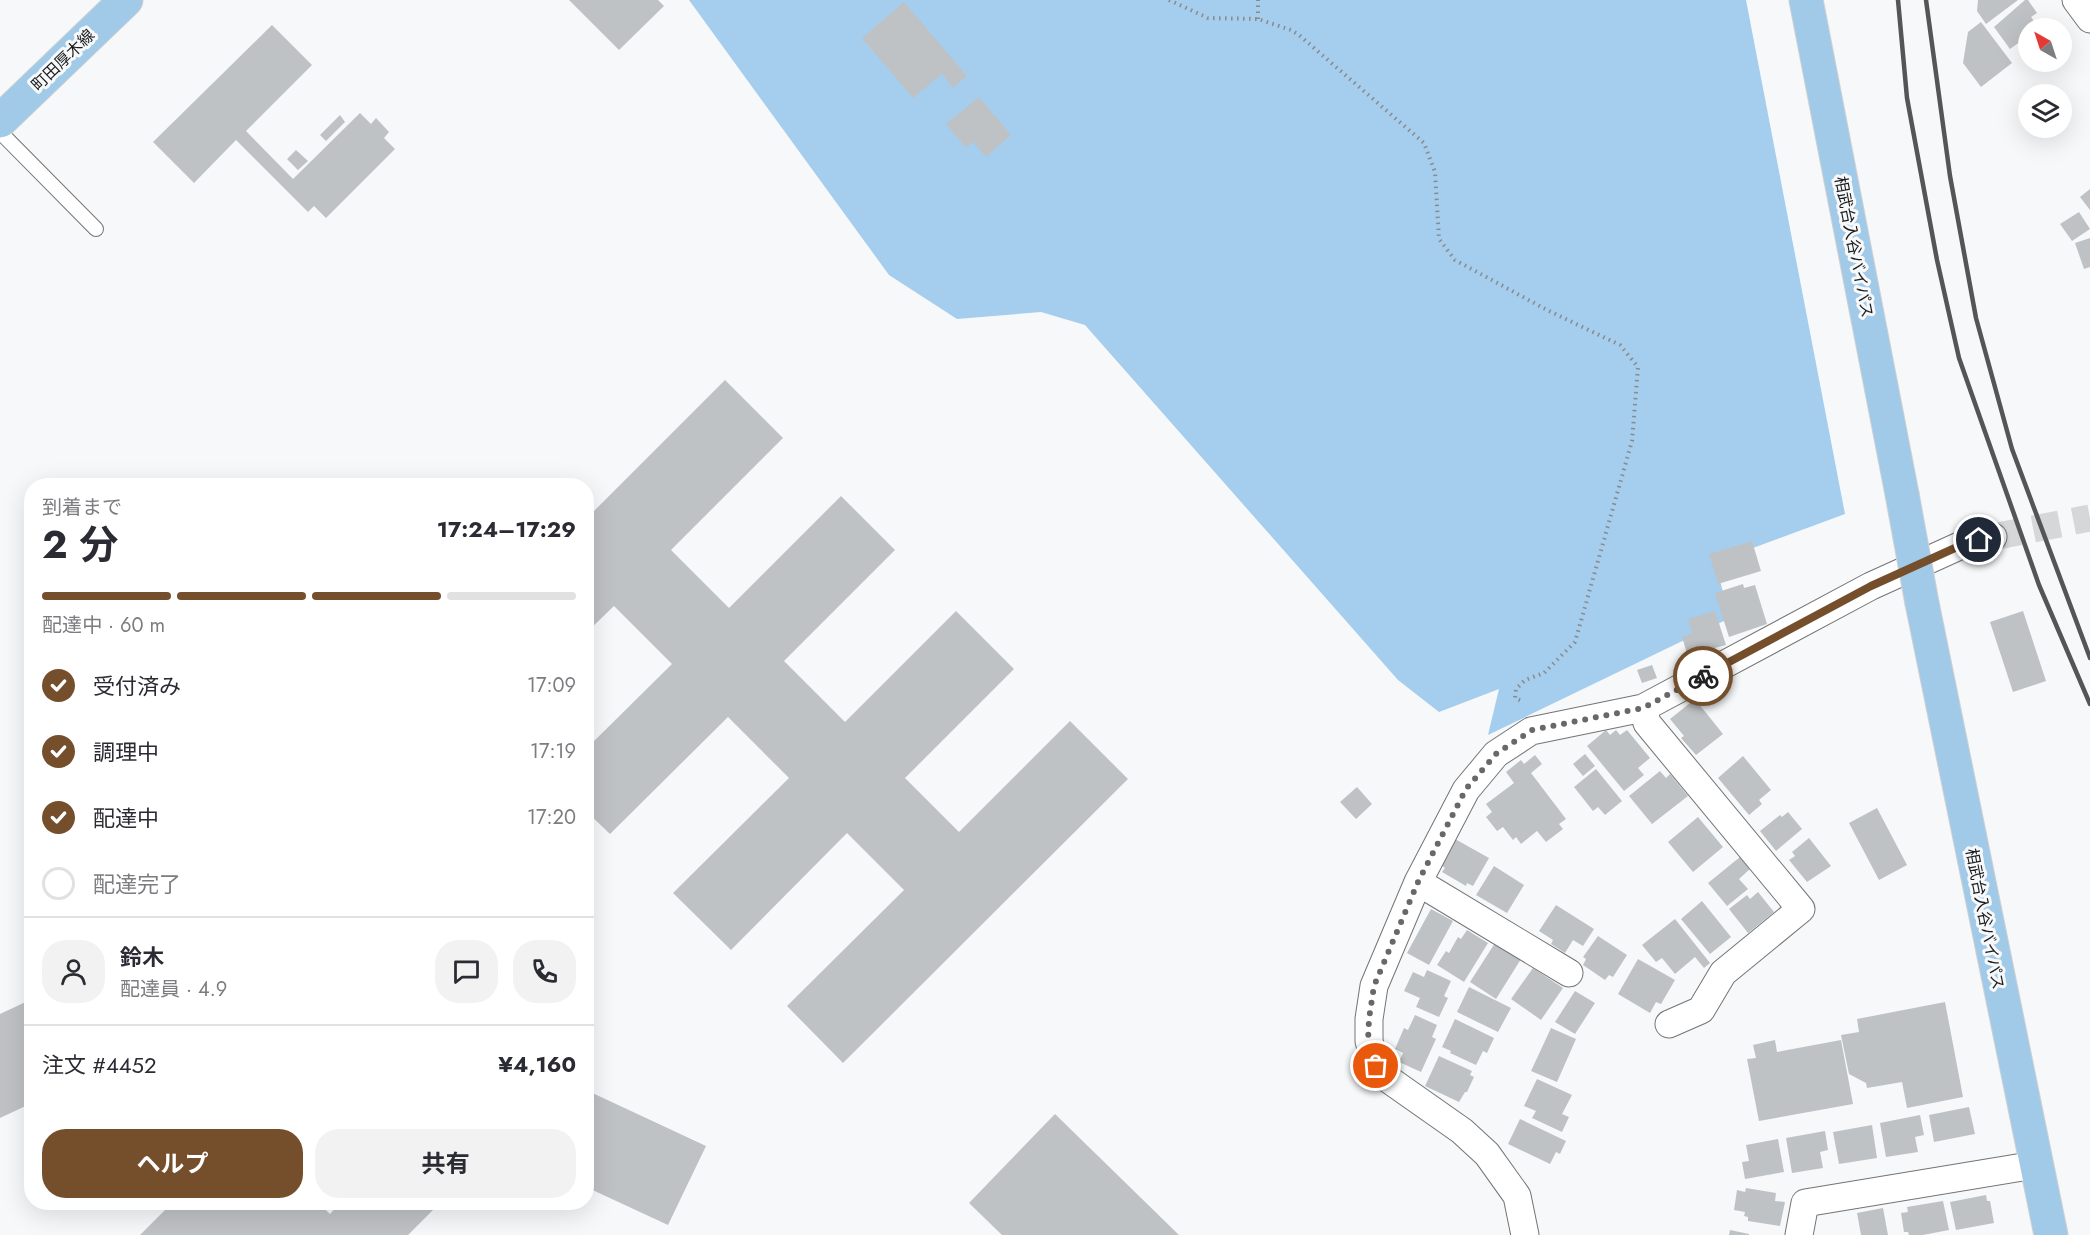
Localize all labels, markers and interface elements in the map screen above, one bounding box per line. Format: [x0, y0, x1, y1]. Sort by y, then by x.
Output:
north arrow [2018, 18, 2072, 72]
map controls [2018, 18, 2072, 138]
street label: 町田厚木線 [26, 24, 100, 96]
button: layers [2018, 84, 2072, 138]
street label: 相武台入谷バイパス [1829, 174, 1879, 320]
text: 到着まで [42, 493, 122, 522]
text: 17:24–17:29 [437, 513, 576, 545]
pin [1953, 514, 2004, 565]
text: 2 分 [42, 516, 118, 573]
icon: home [1962, 523, 1995, 556]
text: 配達中 · 60 m [42, 611, 165, 640]
courier [1673, 646, 1733, 706]
icon: bike [1687, 660, 1720, 693]
icon: check [42, 669, 75, 702]
text: 受付済み [93, 670, 181, 702]
text: 17:09 [527, 671, 576, 700]
icon: check [42, 735, 75, 768]
text: 調理中 [93, 736, 159, 768]
text: 17:19 [530, 737, 576, 766]
icon: check [42, 801, 75, 834]
text: 配達中 [93, 802, 159, 834]
text: 17:20 [527, 803, 576, 832]
street label: 相武台入谷バイパス [1960, 846, 2010, 992]
text: 配達完了 [93, 868, 181, 900]
button: person [42, 940, 105, 1003]
button: chat [435, 940, 498, 1003]
button: phone [513, 940, 576, 1003]
text: 鈴木 [120, 941, 164, 973]
text: 配達員 · 4.9 [120, 975, 227, 1004]
pin [1350, 1040, 1401, 1091]
text: ¥4,160 [498, 1048, 576, 1080]
text: 注文 #4452 [42, 1049, 157, 1081]
icon: bag [1359, 1049, 1392, 1082]
button: ヘルプ [42, 1129, 303, 1198]
button: 共有 [315, 1129, 576, 1198]

